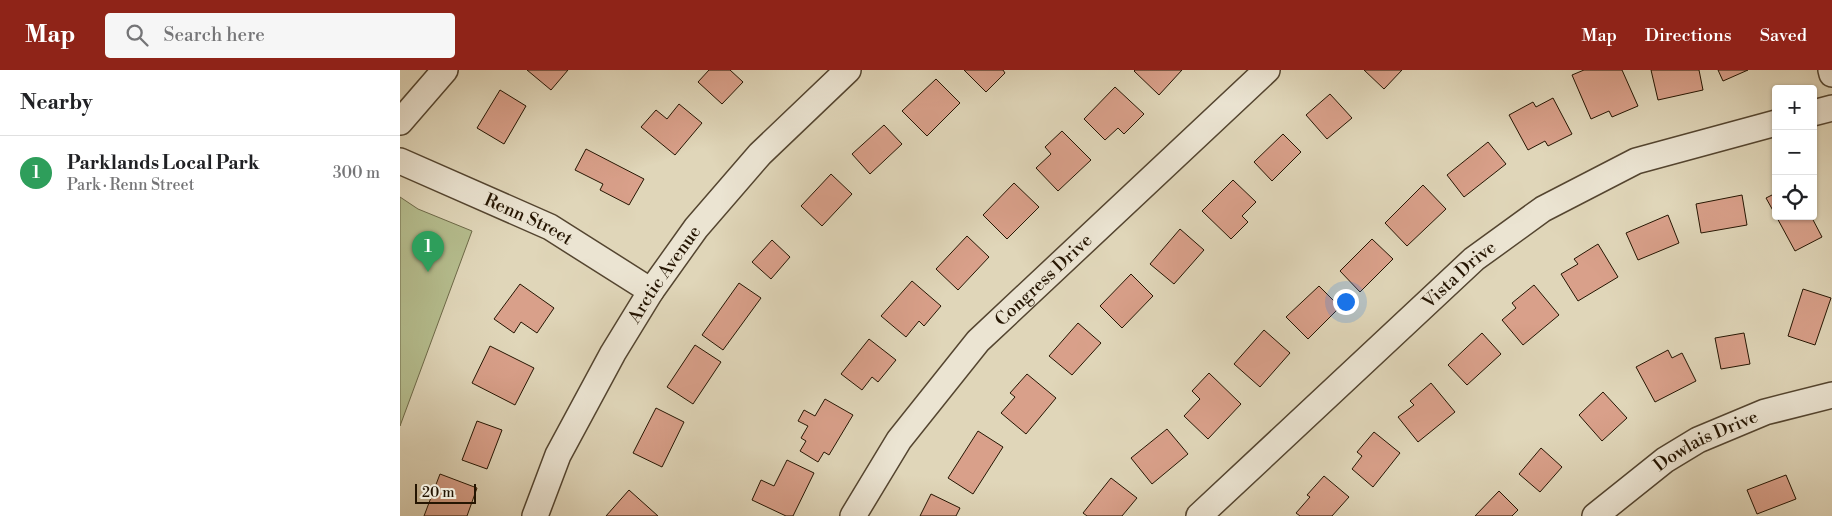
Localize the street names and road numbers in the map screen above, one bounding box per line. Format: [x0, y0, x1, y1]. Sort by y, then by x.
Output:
street label: Renn Street [481, 188, 578, 250]
street label: Arctic Avenue [622, 221, 706, 328]
street label: Congress Drive [990, 229, 1097, 331]
street label: Vista Drive [1416, 235, 1500, 314]
street label: Dowlais Drive [1649, 405, 1761, 476]

